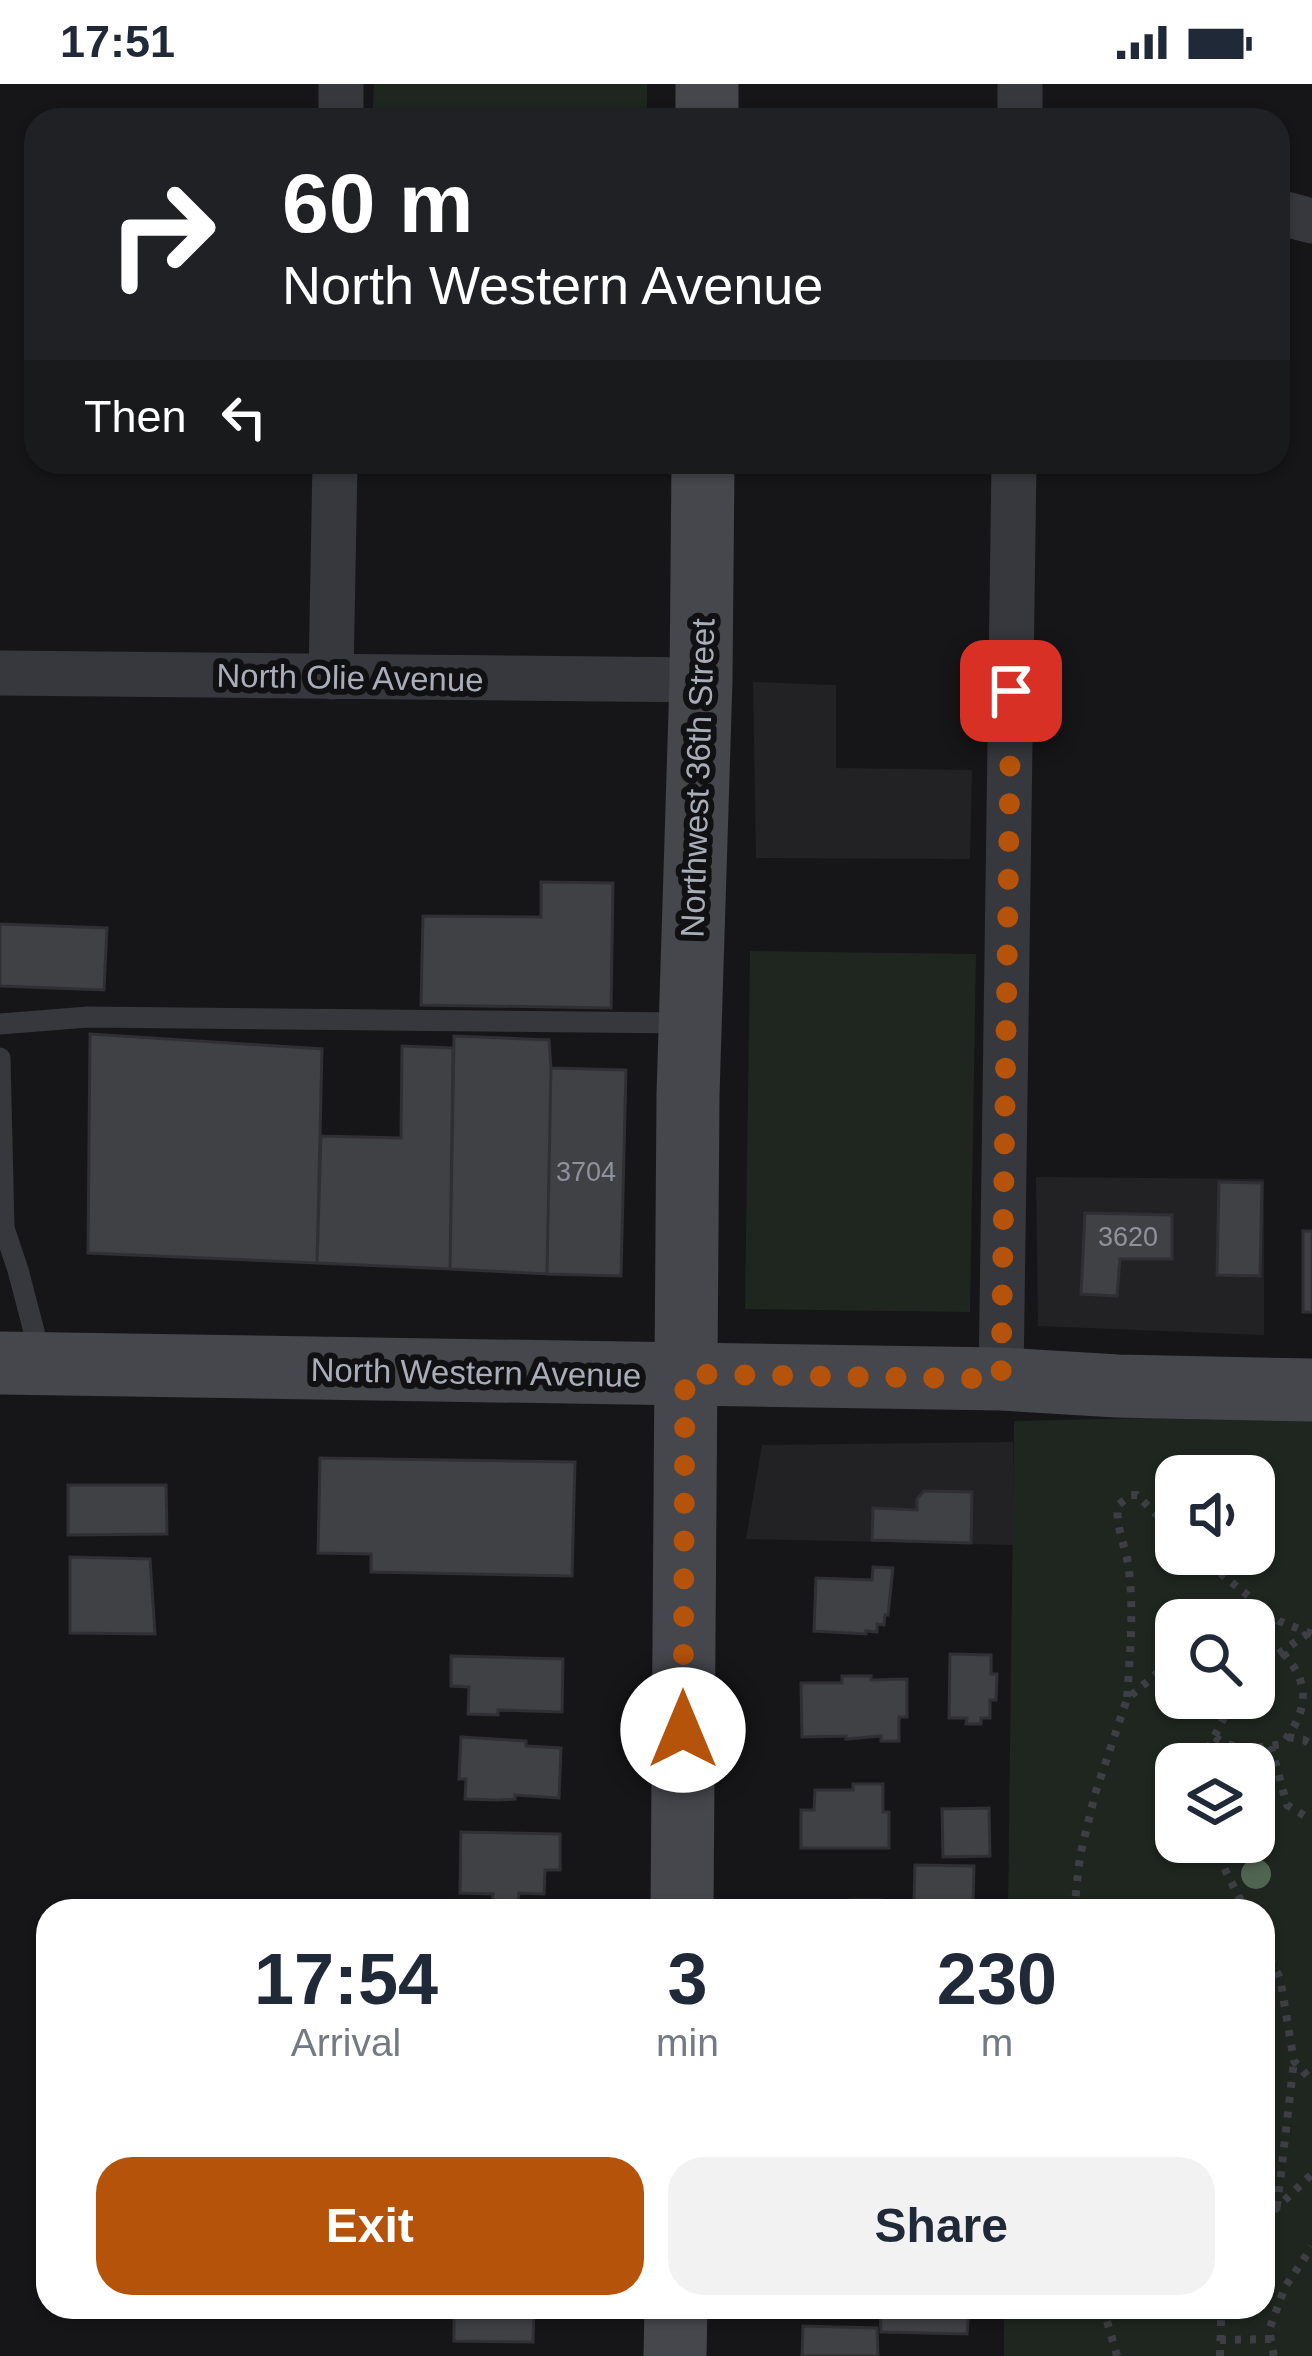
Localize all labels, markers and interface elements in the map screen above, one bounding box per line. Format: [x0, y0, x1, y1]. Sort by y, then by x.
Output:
text: 17:51 [60, 16, 175, 67]
icon: right [84, 156, 240, 312]
text: 60 m [282, 156, 473, 250]
text: North Western Avenue [282, 255, 823, 315]
icon: left [211, 384, 277, 450]
text: Then [84, 391, 187, 442]
street label: Northwest 36th Street [673, 618, 722, 938]
pin [960, 640, 1062, 742]
street label: North Olie Avenue [216, 657, 484, 698]
icon: arrive [978, 658, 1044, 724]
house number: 3704 [556, 1157, 616, 1187]
house number: 3620 [1098, 1222, 1158, 1252]
street label: North Western Avenue [310, 1351, 642, 1394]
map controls [1155, 1455, 1275, 1863]
button: sound [1155, 1455, 1275, 1575]
button: search [1155, 1599, 1275, 1719]
position arrow [620, 1667, 746, 1793]
button: layers [1155, 1743, 1275, 1863]
text: 17:54 [254, 1939, 438, 2019]
text: 3 [667, 1939, 708, 2019]
text: 230 [937, 1939, 1057, 2019]
text: Arrival [291, 2021, 401, 2064]
text: min [656, 2021, 719, 2064]
text: m [981, 2021, 1013, 2064]
button: Exit [96, 2157, 644, 2295]
button: Share [668, 2157, 1215, 2295]

